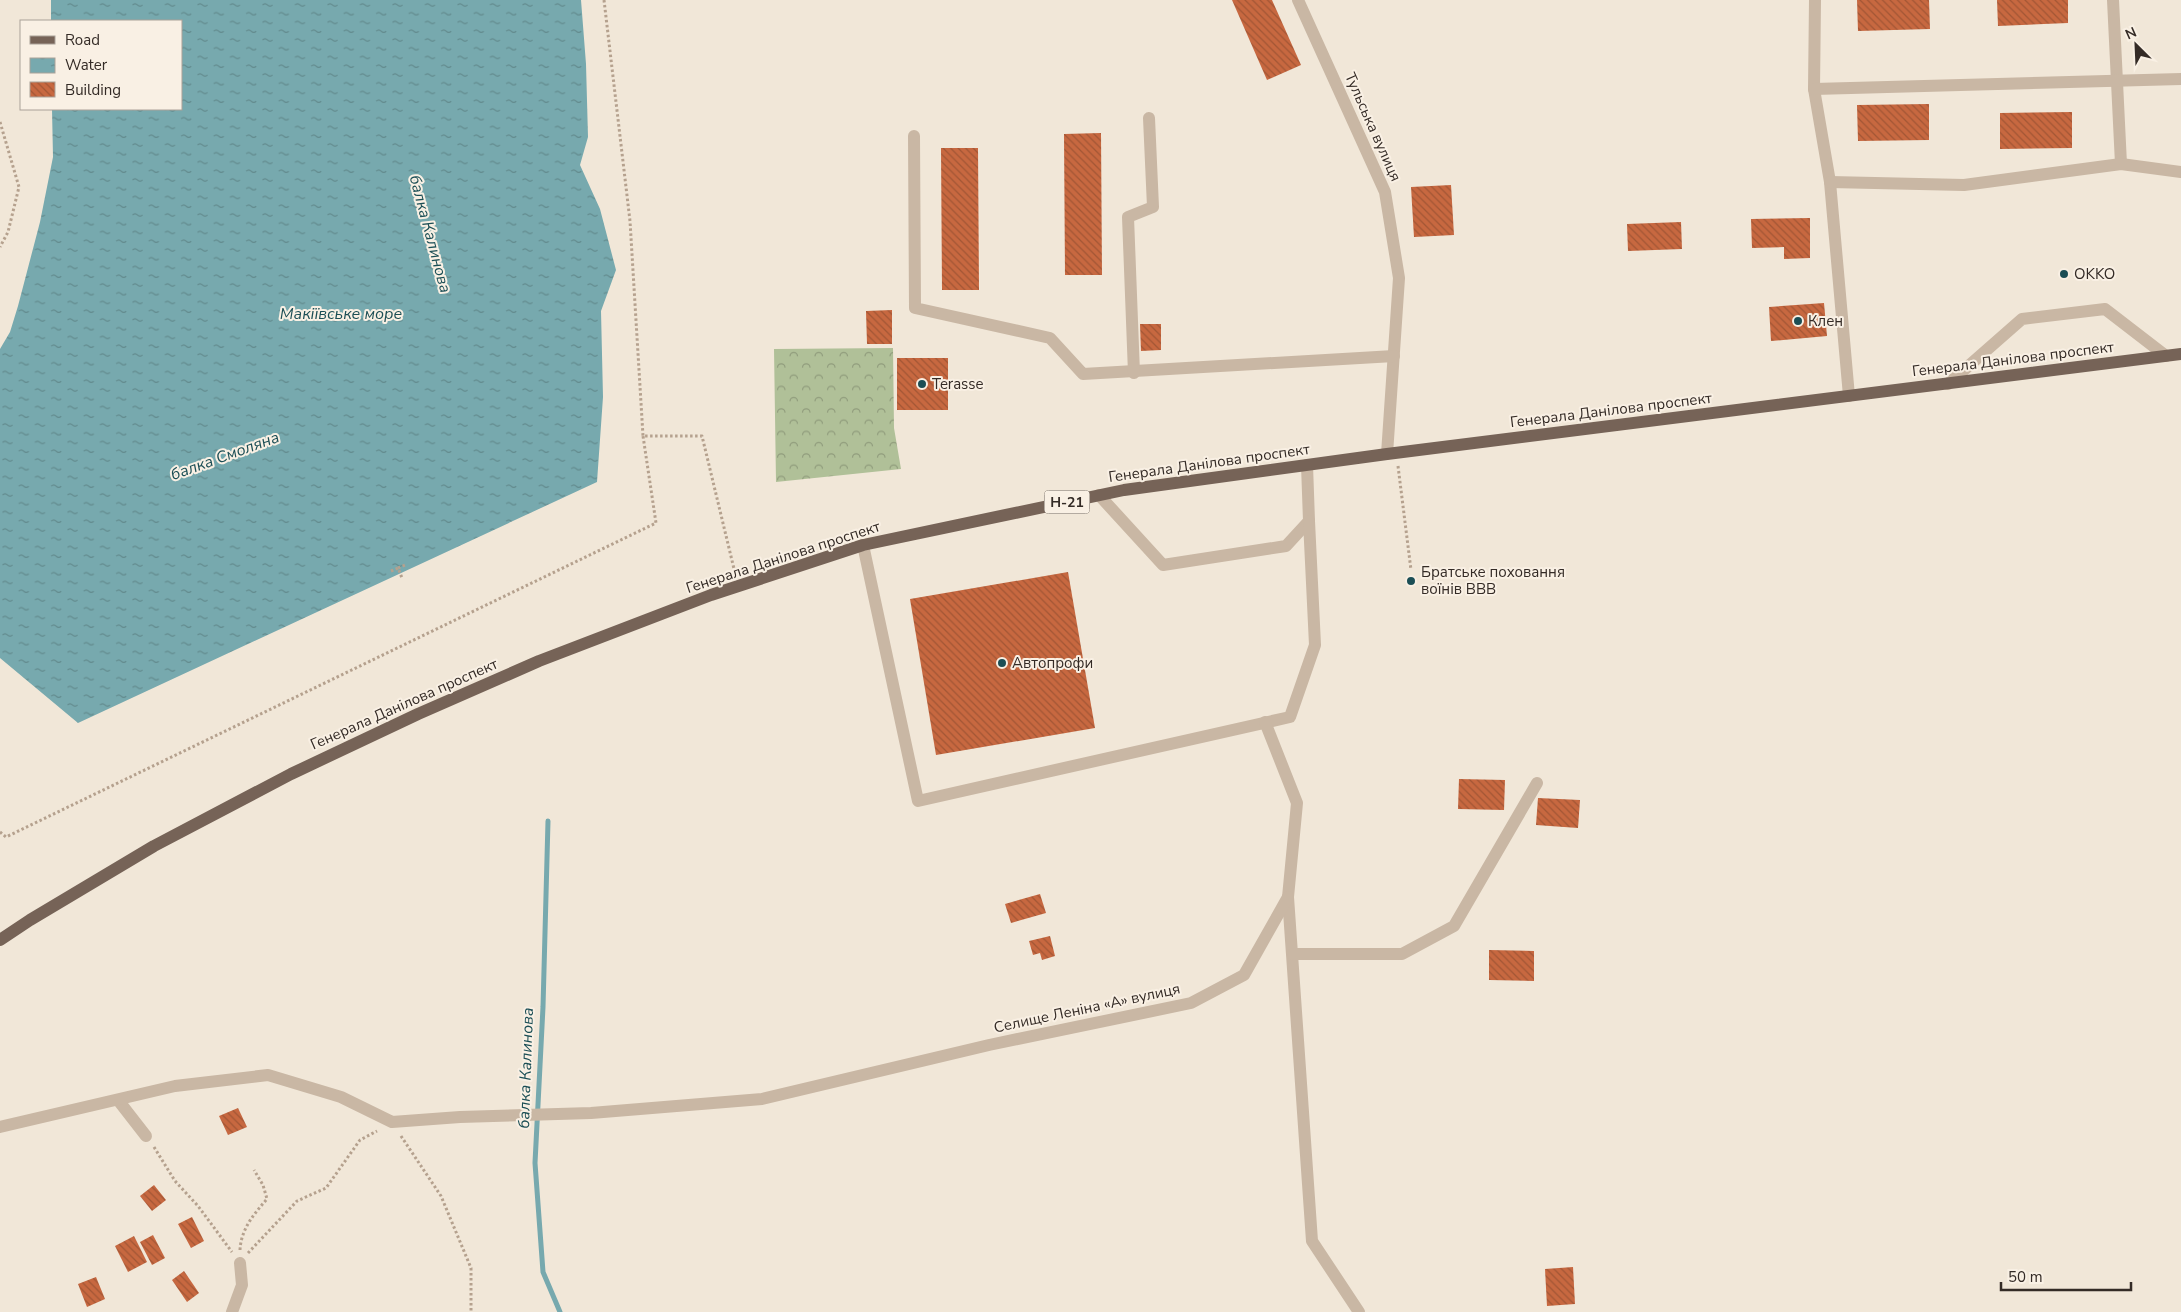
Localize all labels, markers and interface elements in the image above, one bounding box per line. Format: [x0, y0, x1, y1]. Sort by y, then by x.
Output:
legend [20, 20, 182, 110]
north arrow [2111, 20, 2161, 70]
text: N [2122, 23, 2140, 44]
text: Road [65, 30, 100, 50]
text: Water [65, 55, 108, 75]
street label: Тульська вулиця [1340, 69, 1406, 185]
text: Building [65, 80, 121, 100]
water label: балка Калинова [404, 173, 456, 295]
place label: OKKO [2074, 264, 2115, 284]
marker: OKKO [2058, 268, 2070, 280]
water label: Макіївське море [280, 303, 402, 325]
place label: Клен [1808, 311, 1843, 331]
marker: Клен [1792, 315, 1804, 327]
street label: Генерала Данілова проспект [1911, 337, 2115, 381]
place label: Terasse [932, 374, 984, 394]
marker: Terasse [916, 378, 928, 390]
street label: Генерала Данілова проспект [1509, 388, 1713, 432]
water label: балка Смоляна [168, 426, 282, 486]
street label: Генерала Данілова проспект [1107, 439, 1311, 487]
road number: Н-21 [1044, 491, 1090, 514]
street label: Генерала Данілова проспект [683, 516, 883, 598]
place label: Братське поховання воїнів ВВВ [1421, 562, 1565, 599]
marker: Братське поховання воїнів ВВВ [1405, 575, 1417, 587]
street label: Генерала Данілова проспект [307, 653, 501, 754]
place label: Автопрофи [1012, 653, 1093, 673]
marker: Автопрофи [996, 657, 1008, 669]
street label: Селище Леніна «А» вулиця [992, 978, 1182, 1038]
water label: балка Калинова [513, 1007, 539, 1129]
scale bar [2001, 1260, 2131, 1292]
text: 50 m [2008, 1267, 2043, 1287]

